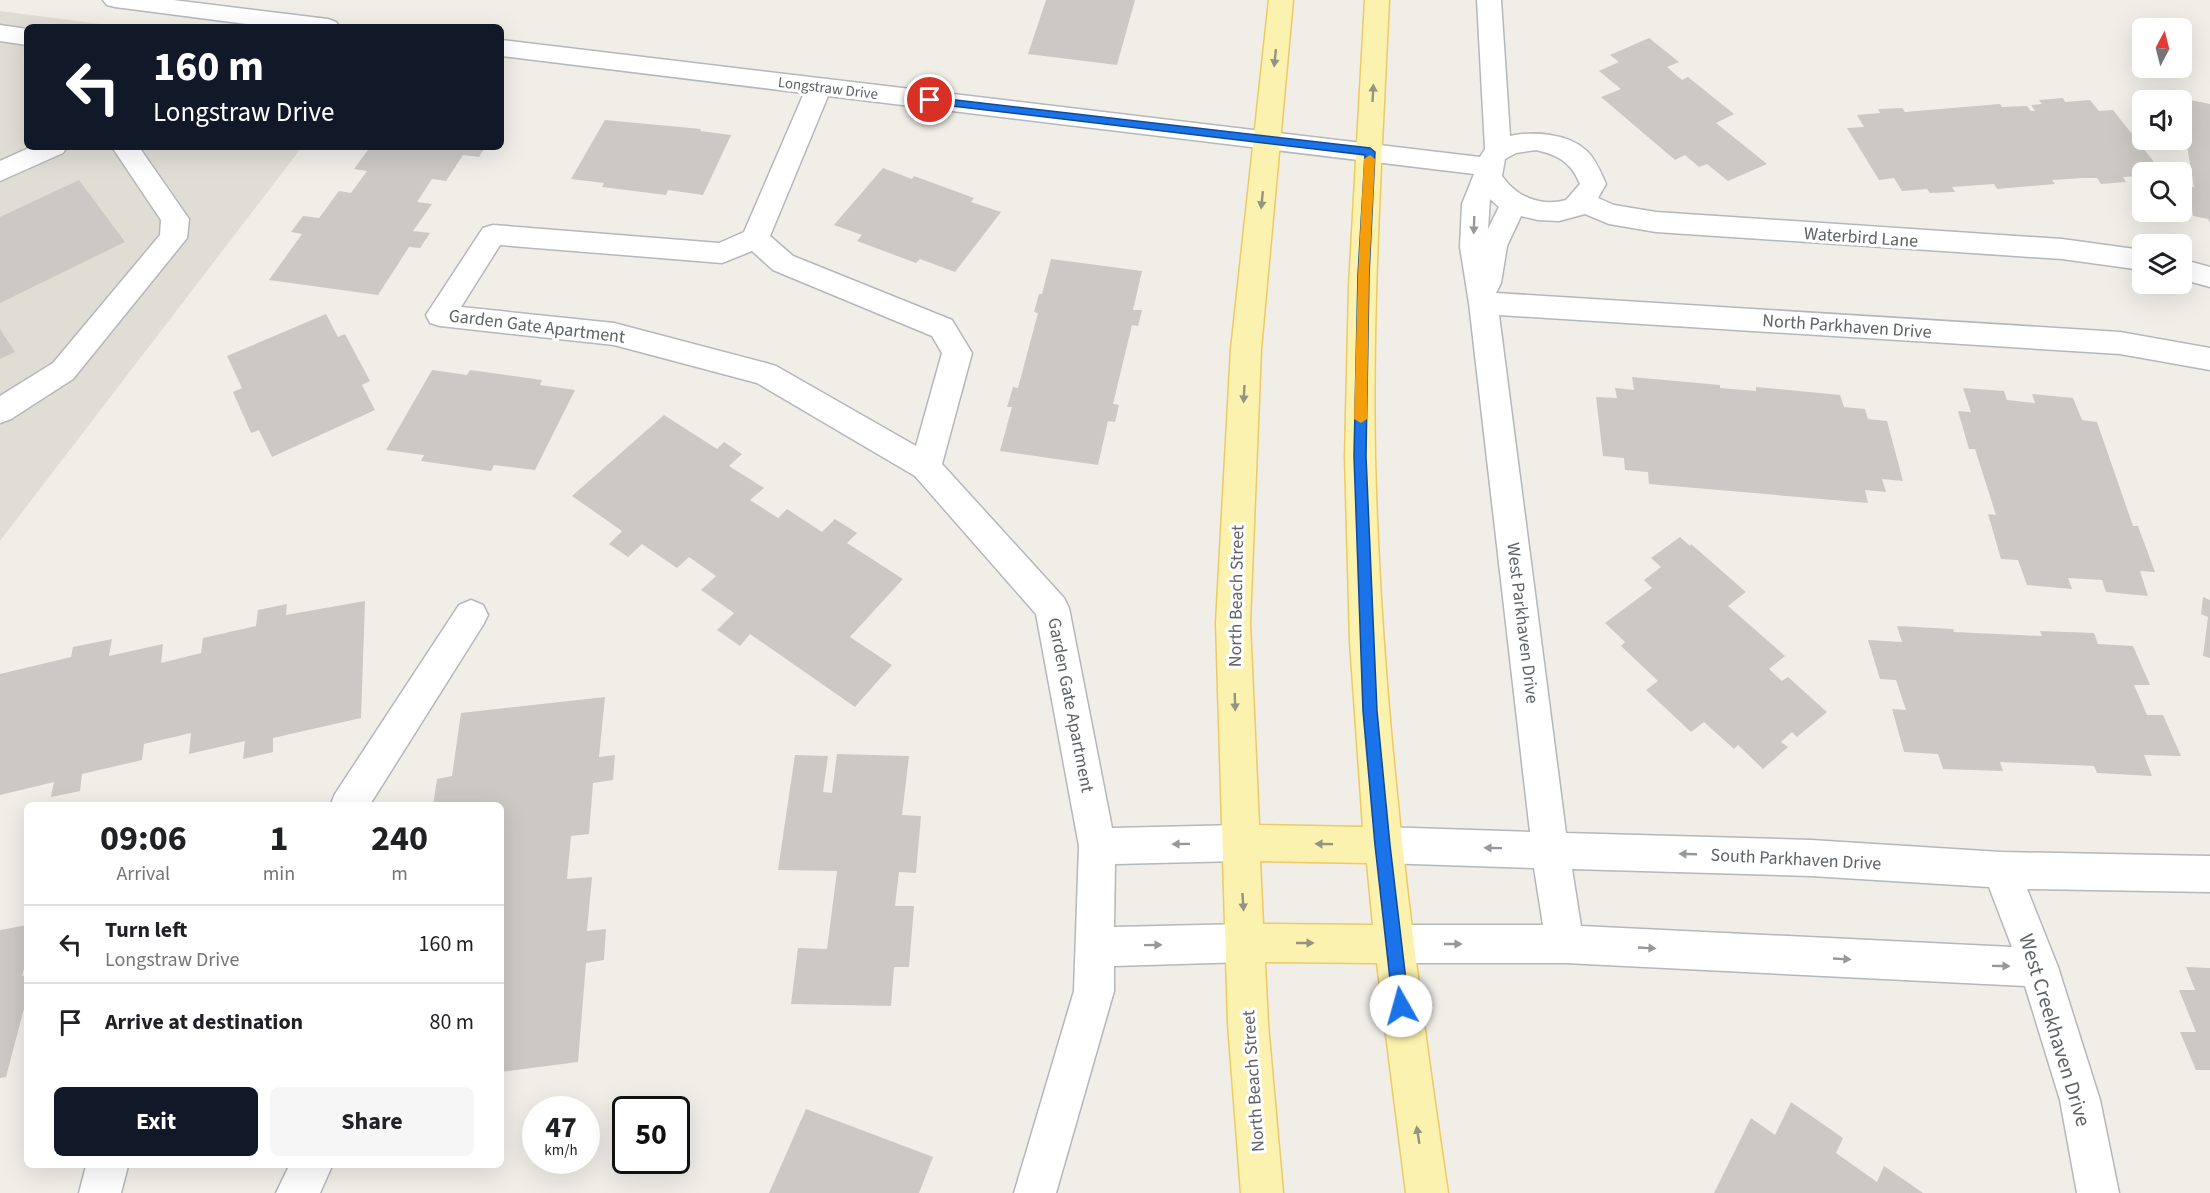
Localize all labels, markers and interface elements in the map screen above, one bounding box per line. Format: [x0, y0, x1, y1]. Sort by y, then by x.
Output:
north arrow [2132, 18, 2192, 78]
map controls [2132, 18, 2192, 294]
text: 160 m [153, 37, 264, 97]
icon: left [54, 48, 132, 126]
one-way arrow [1270, 49, 1280, 68]
street label: Longstraw Drive [777, 72, 879, 105]
pin [904, 74, 955, 125]
icon: arrive [913, 83, 946, 116]
one-way arrow [1368, 84, 1378, 103]
button: sound [2132, 90, 2192, 150]
text: Longstraw Drive [153, 93, 334, 132]
button: search [2132, 162, 2192, 222]
one-way arrow [1257, 190, 1267, 209]
one-way arrow [1470, 216, 1479, 235]
street label: Waterbird Lane [1803, 221, 1919, 254]
button: layers [2132, 234, 2192, 294]
street label: Garden Gate Apartment [447, 303, 627, 350]
street label: North Parkhaven Drive [1762, 308, 1932, 345]
one-way arrow [1239, 384, 1248, 403]
street label: North Beach Street [1223, 525, 1250, 667]
street label: West Parkhaven Drive [1500, 541, 1545, 705]
street label: Garden Gate Apartment [1041, 616, 1100, 795]
one-way arrow [1230, 693, 1240, 712]
text: 09:06 [100, 813, 187, 864]
text: 1 [269, 813, 288, 864]
text: 240 [371, 813, 428, 864]
one-way arrow [1172, 839, 1191, 849]
one-way arrow [1314, 839, 1333, 849]
one-way arrow [1483, 843, 1502, 852]
street label: South Parkhaven Drive [1710, 843, 1882, 876]
one-way arrow [1678, 849, 1697, 859]
text: Arrival [116, 860, 170, 888]
text: min [263, 860, 295, 888]
text: m [391, 860, 408, 888]
one-way arrow [1239, 892, 1248, 911]
text: Turn left [105, 914, 187, 946]
icon: left [54, 928, 87, 961]
text: 160 m [419, 928, 474, 960]
street label: West Creekhaven Drive [2011, 930, 2099, 1130]
one-way arrow [1295, 938, 1314, 948]
one-way arrow [1443, 939, 1462, 949]
one-way arrow [1144, 940, 1163, 950]
one-way arrow [1638, 944, 1657, 953]
text: Longstraw Drive [105, 946, 239, 974]
one-way arrow [1833, 954, 1852, 963]
one-way arrow [1991, 961, 2010, 971]
position arrow [1369, 974, 1433, 1038]
icon: arrive [54, 1006, 87, 1039]
text: Arrive at destination [105, 1006, 303, 1038]
text: 80 m [429, 1006, 474, 1038]
street label: North Beach Street [1236, 1009, 1271, 1153]
button: Exit [54, 1087, 258, 1156]
button: Share [270, 1087, 474, 1156]
speed limit sign: 50 [612, 1096, 690, 1174]
text: 47 [545, 1106, 577, 1149]
one-way arrow [1414, 1126, 1423, 1145]
text: km/h [544, 1140, 578, 1161]

